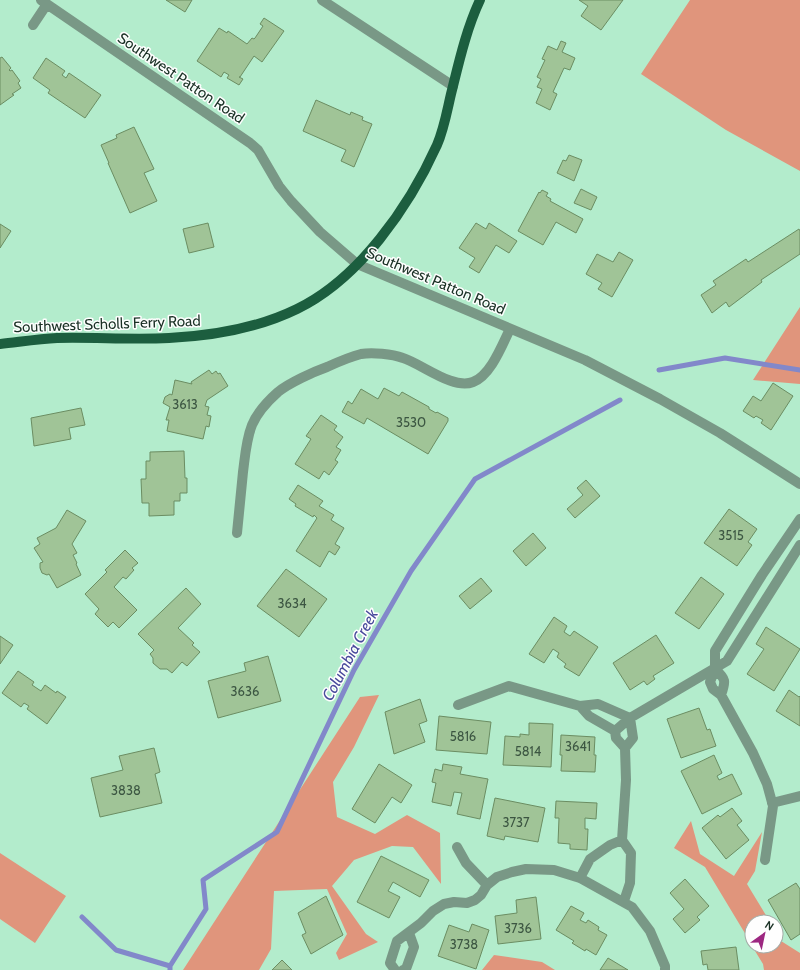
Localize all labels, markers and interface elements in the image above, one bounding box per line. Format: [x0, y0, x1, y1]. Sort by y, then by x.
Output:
street label: Southwest Patton Road [114, 29, 248, 127]
street label: Southwest Patton Road [364, 244, 508, 318]
street label: Southwest Scholls Ferry Road [13, 312, 201, 336]
house number: 3613 [172, 396, 198, 412]
house number: 3530 [396, 414, 426, 430]
house number: 3515 [718, 527, 744, 543]
house number: 3634 [278, 595, 307, 611]
water label: Columbia Creek [318, 605, 382, 704]
house number: 3636 [231, 683, 259, 699]
house number: 5816 [450, 728, 476, 744]
house number: 3641 [565, 738, 591, 754]
house number: 5814 [515, 743, 542, 759]
house number: 3838 [111, 782, 141, 798]
house number: 3737 [502, 814, 530, 830]
north arrow [744, 914, 784, 954]
text: N [762, 918, 777, 934]
house number: 3736 [504, 920, 532, 936]
house number: 3738 [450, 936, 478, 952]

